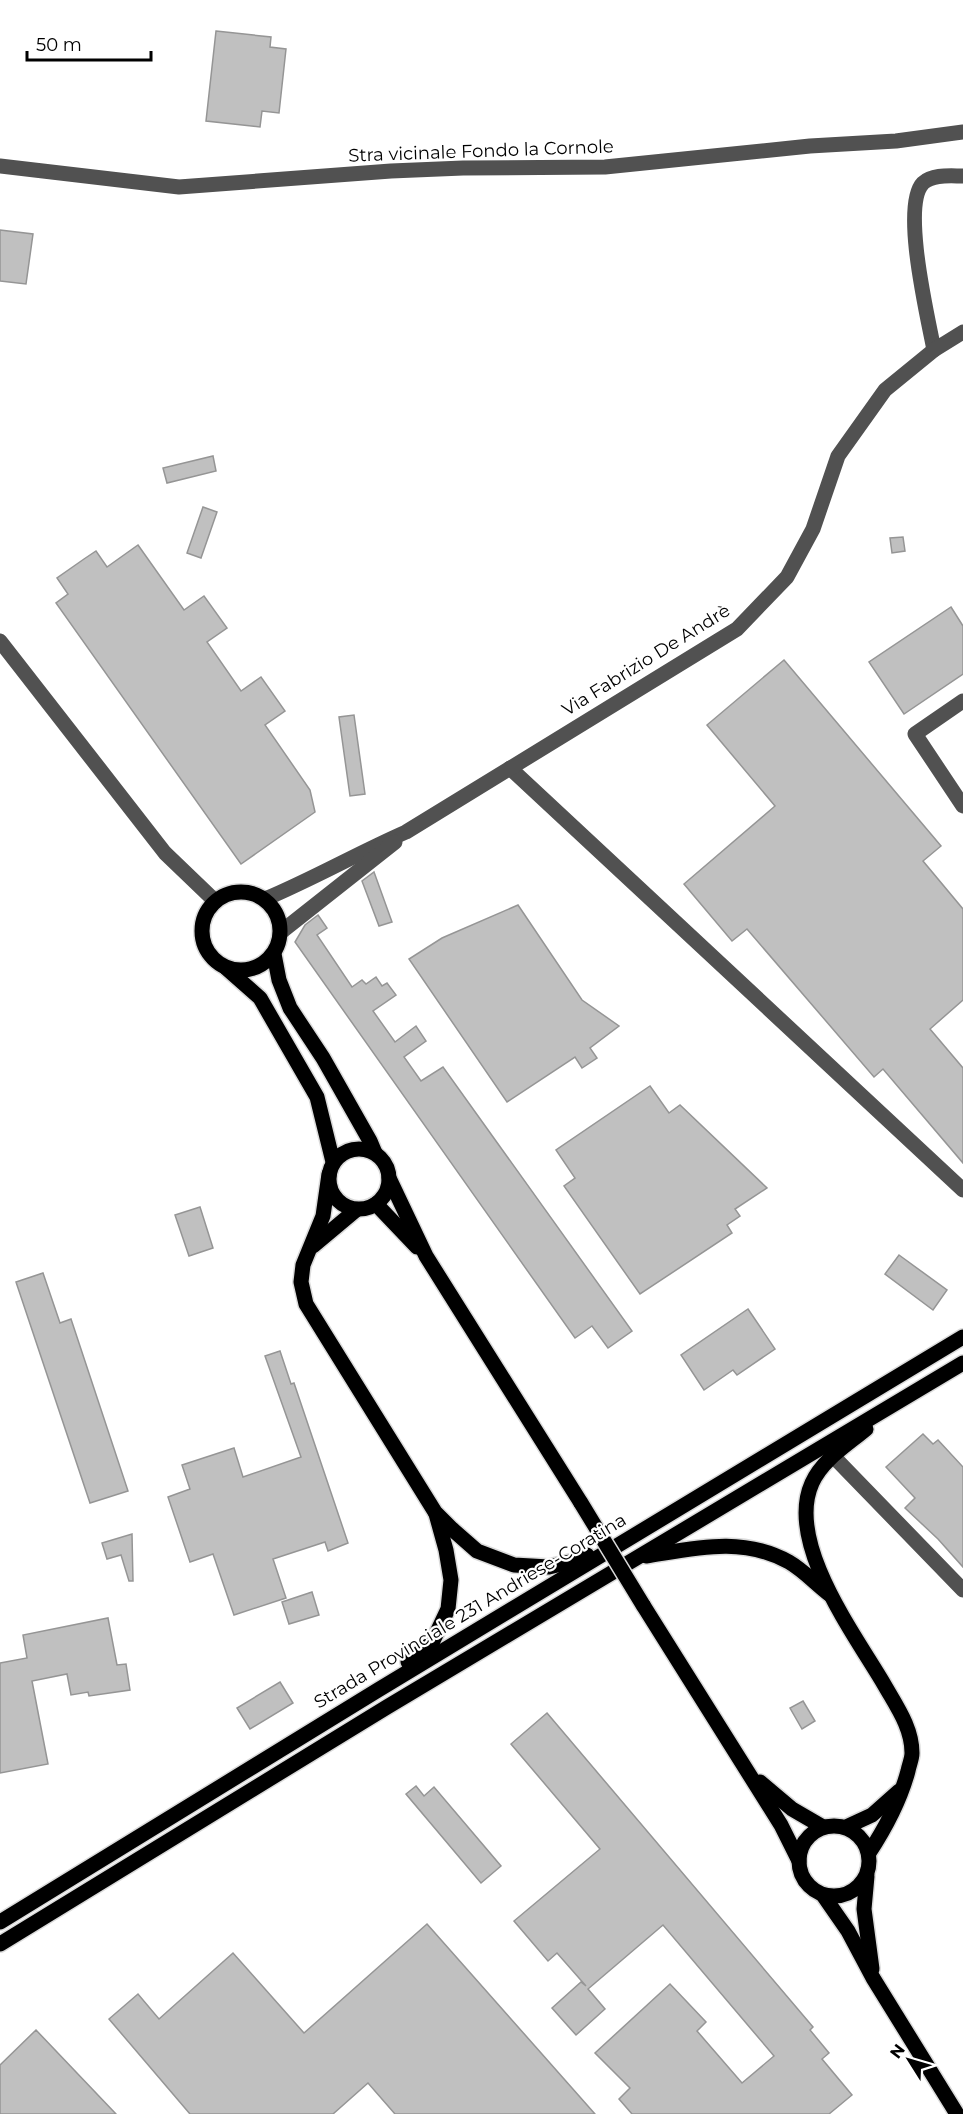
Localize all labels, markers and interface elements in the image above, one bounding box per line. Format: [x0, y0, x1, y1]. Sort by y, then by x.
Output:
scale bar [27, 24, 152, 62]
text: 50 m [36, 34, 82, 56]
street label: Stra vicinale Fondo la Cornole [348, 135, 614, 167]
street label: Via Fabrizio De Andrè [558, 599, 734, 721]
street label: Strada Provinciale 231 Andriese-Coratina [310, 1509, 630, 1713]
north arrow [879, 2030, 939, 2090]
text: N [886, 2040, 909, 2062]

